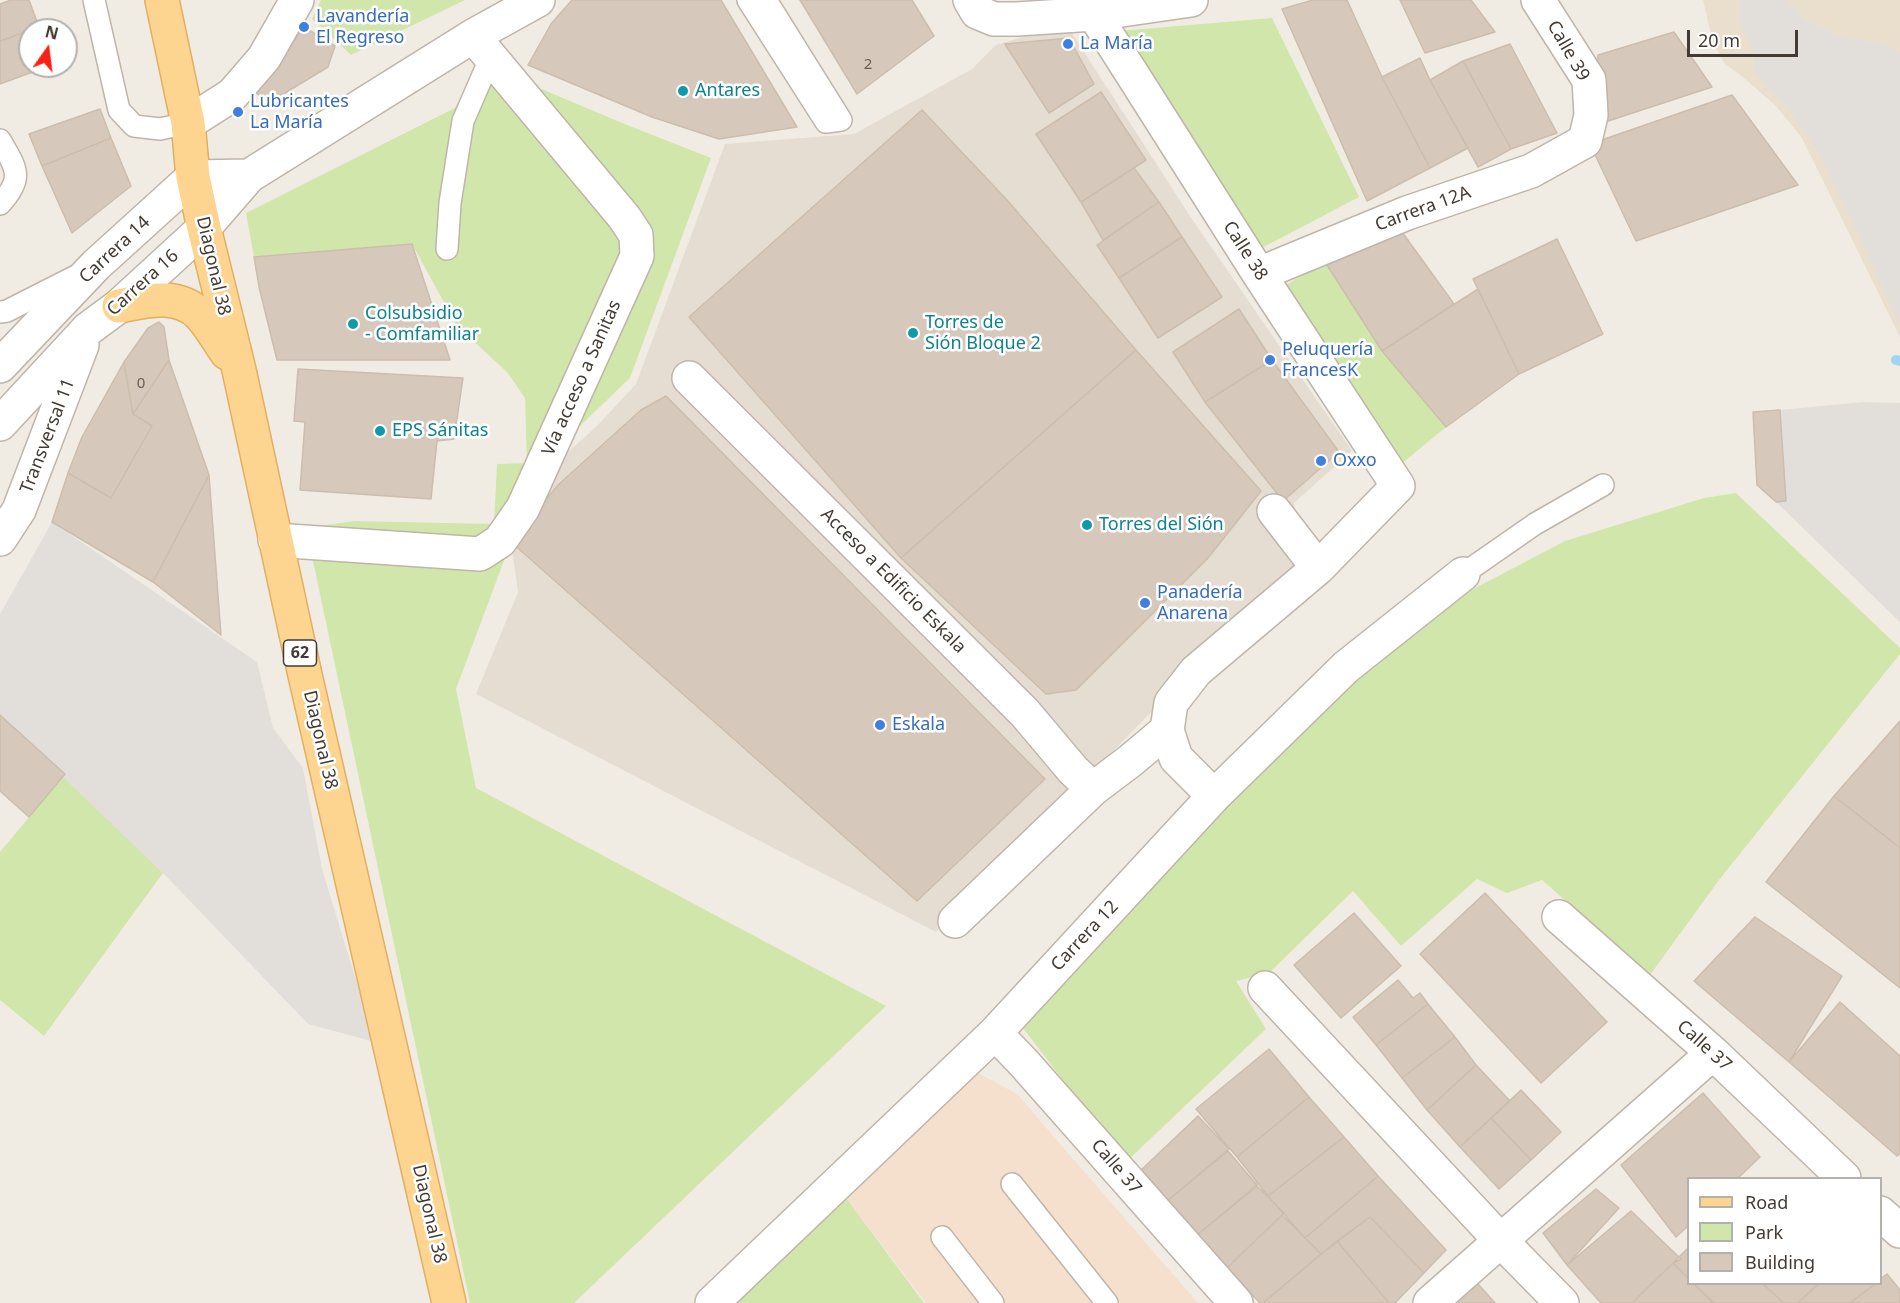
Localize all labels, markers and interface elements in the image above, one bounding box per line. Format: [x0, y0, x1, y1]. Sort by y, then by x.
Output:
place label: Lavandería El Regreso [316, 6, 409, 48]
street label: Calle 39 [1542, 17, 1594, 85]
north arrow [18, 18, 78, 78]
scale bar [1690, 18, 1801, 56]
text: N [43, 20, 61, 45]
marker: Lavandería El Regreso [297, 20, 311, 34]
text: 20 m [1698, 28, 1740, 52]
place label: La María [1080, 33, 1153, 55]
marker: La María [1061, 37, 1075, 51]
house number: 2 [864, 56, 872, 74]
place label: Antares [695, 80, 760, 102]
marker: Antares [676, 84, 690, 98]
place label: Lubricantes La María [250, 91, 349, 134]
marker: Lubricantes La María [231, 105, 245, 119]
street label: Carrera 12A [1372, 182, 1474, 236]
street label: Carrera 14 [75, 212, 155, 288]
street label: Diagonal 38 [191, 214, 235, 318]
street label: Calle 38 [1218, 217, 1272, 285]
street label: Carrera 16 [103, 245, 183, 321]
street label: Vía acceso a Sanitas [538, 297, 626, 459]
place label: Colsubsidio - Comfamiliar [365, 303, 479, 346]
place label: Torres de Sión Bloque 2 [925, 312, 1041, 354]
marker: Colsubsidio - Comfamiliar [346, 317, 360, 331]
marker: Torres de Sión Bloque 2 [906, 326, 920, 340]
place label: Peluquería FrancesK [1282, 339, 1373, 382]
marker: Peluquería FrancesK [1263, 353, 1277, 367]
street label: Transversal 11 [16, 375, 80, 497]
house number: 0 [137, 375, 145, 393]
place label: EPS Sánitas [392, 420, 488, 442]
marker: EPS Sánitas [373, 424, 387, 438]
place label: Oxxo [1333, 450, 1377, 472]
marker: Oxxo [1314, 454, 1328, 468]
street label: Acceso a Edificio Eskala [816, 504, 970, 658]
place label: Torres del Sión [1099, 514, 1224, 536]
marker: Torres del Sión [1080, 518, 1094, 532]
place label: Panadería Anarena [1157, 582, 1243, 624]
marker: Panadería Anarena [1138, 596, 1152, 610]
road number: 62 [284, 640, 316, 666]
street label: Diagonal 38 [298, 688, 342, 792]
place label: Eskala [892, 714, 945, 736]
marker: Eskala [873, 718, 887, 732]
street label: Carrera 12 [1047, 896, 1123, 976]
street label: Calle 37 [1672, 1016, 1736, 1076]
street label: Calle 37 [1086, 1135, 1146, 1199]
street label: Diagonal 38 [407, 1162, 451, 1266]
legend [1687, 1177, 1882, 1285]
text: Road [1745, 1190, 1788, 1214]
text: Park [1745, 1220, 1783, 1244]
text: Building [1745, 1250, 1815, 1274]

